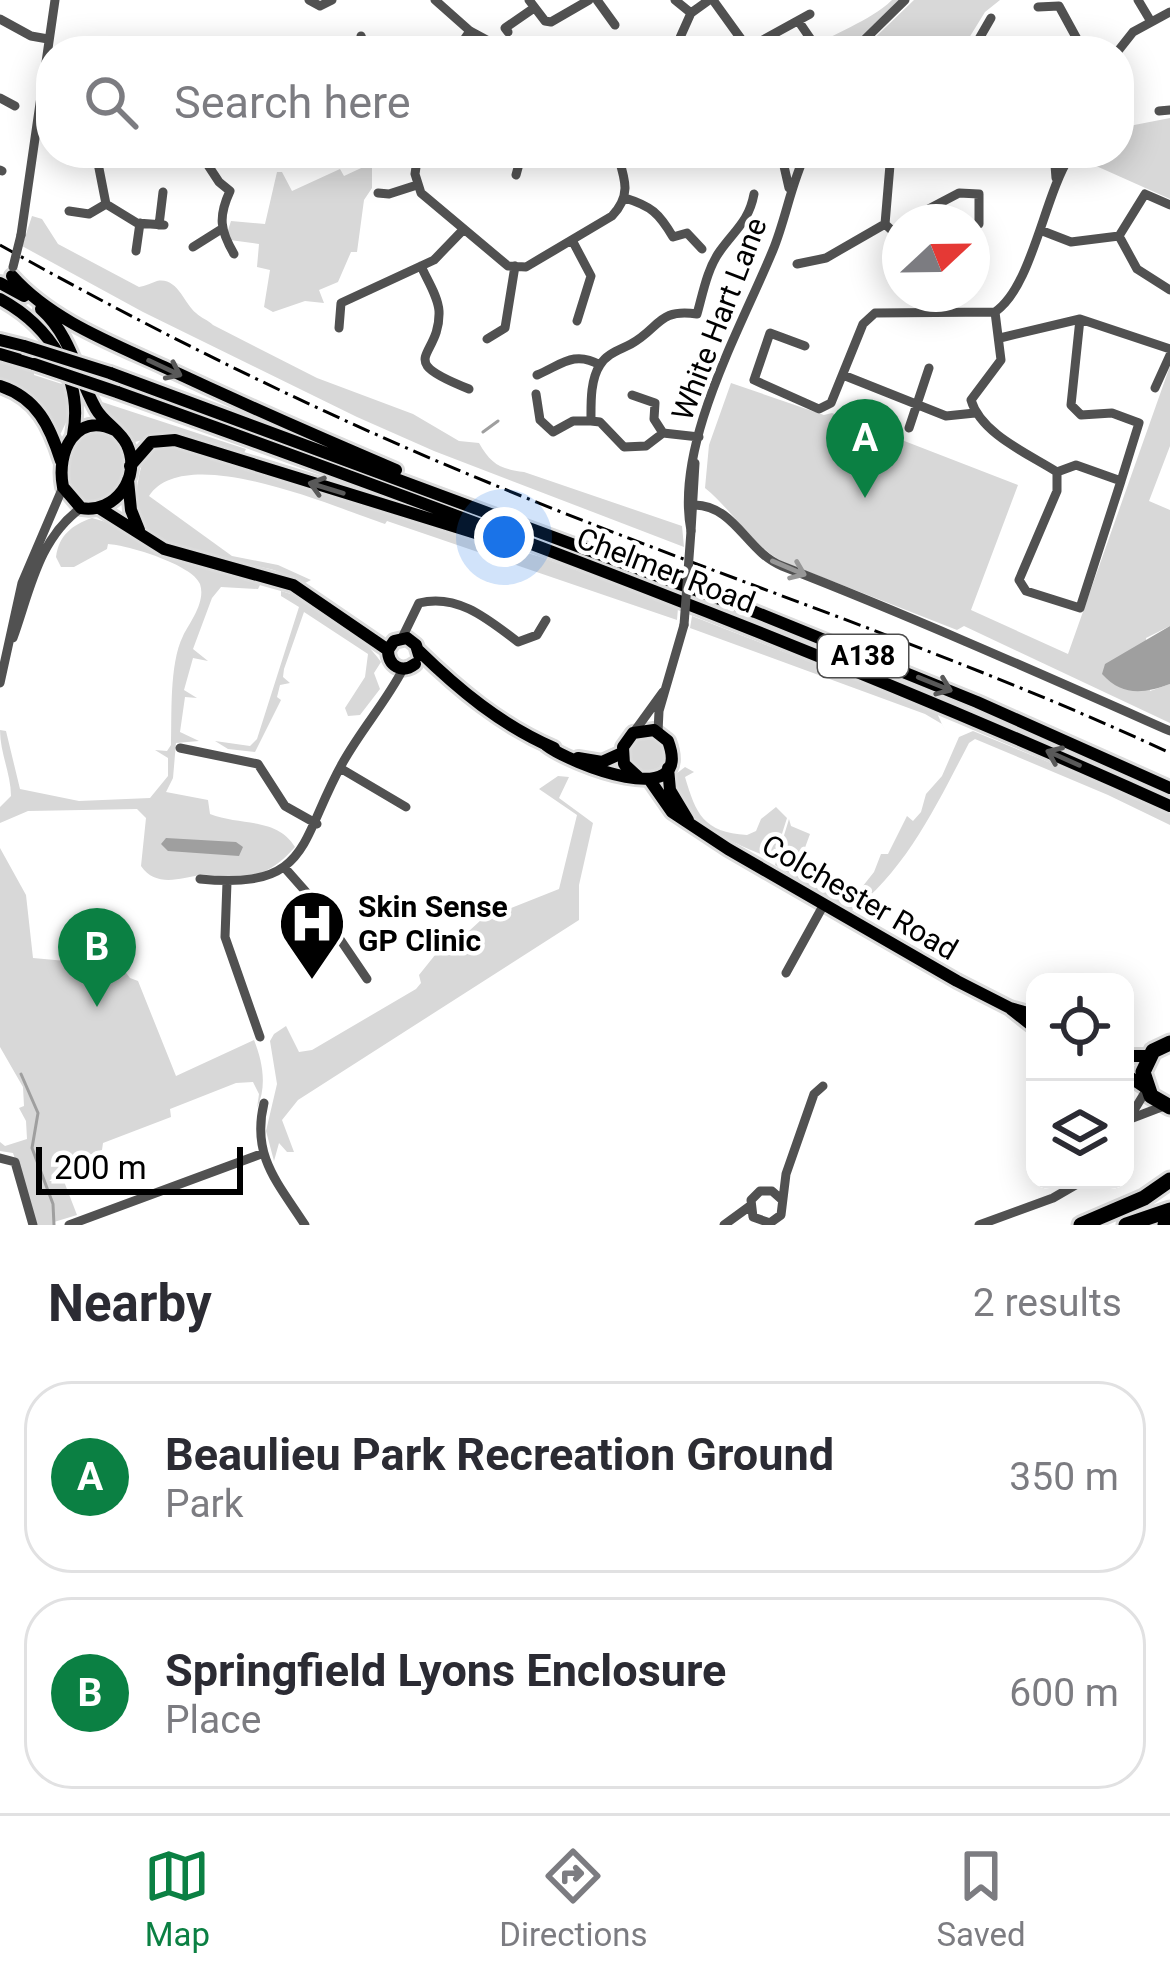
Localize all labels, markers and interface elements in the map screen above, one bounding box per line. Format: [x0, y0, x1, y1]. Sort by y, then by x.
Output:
search box [36, 36, 1134, 168]
icon: search [78, 69, 144, 135]
text: Search here [174, 76, 411, 129]
north arrow [882, 204, 990, 312]
street label: White Hart Lane [664, 213, 774, 425]
one-way arrow [146, 358, 182, 380]
pin: A [826, 399, 904, 498]
one-way arrow [308, 476, 346, 498]
your location [474, 507, 534, 567]
street label: Chelmer Road [572, 520, 760, 620]
one-way arrow [770, 559, 807, 580]
road number: A138 [818, 635, 908, 677]
one-way arrow [915, 675, 952, 697]
one-way arrow [1046, 745, 1082, 767]
street label: Colchester Road [756, 827, 964, 967]
hospital icon: Skin Sense GP Clinic [277, 888, 347, 982]
place label: Skin Sense GP Clinic [358, 889, 508, 958]
pin: B [58, 908, 136, 1007]
map controls [1026, 973, 1134, 1189]
button: locate [1026, 973, 1134, 1081]
button: layers [1026, 1081, 1134, 1189]
scale bar [36, 1141, 243, 1194]
text: 200 m [54, 1148, 147, 1187]
text: Nearby [48, 1274, 212, 1333]
text: 2 results [973, 1280, 1122, 1326]
text: Beaulieu Park Recreation Ground [165, 1428, 834, 1481]
text: A [77, 1454, 103, 1500]
text: 350 m [1009, 1454, 1119, 1500]
text: Park [165, 1481, 244, 1527]
text: Springfield Lyons Enclosure [165, 1644, 726, 1697]
text: B [78, 1670, 102, 1716]
text: 600 m [1009, 1670, 1119, 1716]
text: Place [165, 1697, 261, 1743]
tab: Map [144, 1843, 210, 1954]
tab: Directions [499, 1843, 648, 1954]
tab: Saved [936, 1843, 1026, 1954]

